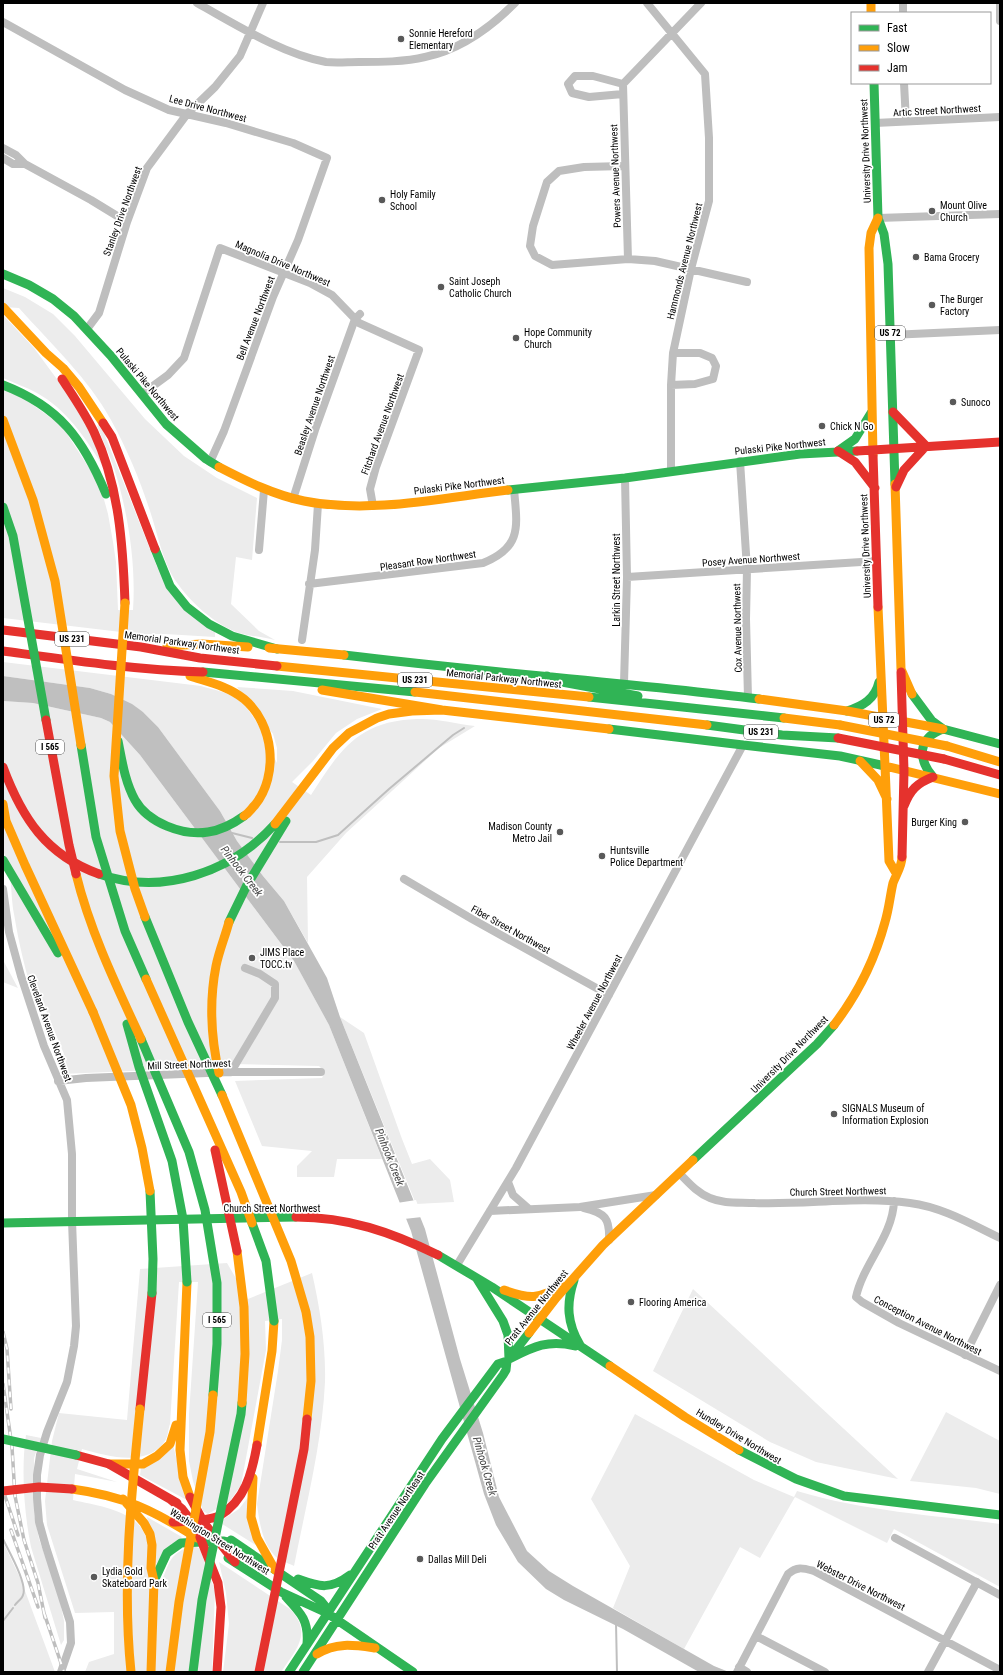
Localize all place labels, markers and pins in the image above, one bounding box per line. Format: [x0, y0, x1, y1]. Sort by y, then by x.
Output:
place label: Sonnie Hereford Elementary [409, 28, 473, 51]
marker: Sonnie Hereford Elementary [396, 34, 406, 44]
place label: Holy Family School [390, 189, 436, 212]
marker: Holy Family School [377, 195, 387, 205]
place label: Mount Olive Church [940, 200, 987, 223]
marker: Mount Olive Church [927, 206, 937, 216]
marker: Bama Grocery [911, 252, 921, 262]
place label: Bama Grocery [924, 252, 979, 263]
place label: Saint Joseph Catholic Church [449, 276, 512, 299]
marker: Saint Joseph Catholic Church [436, 282, 446, 292]
place label: The Burger Factory [940, 294, 983, 317]
marker: The Burger Factory [927, 300, 937, 310]
place label: Hope Community Church [524, 327, 592, 350]
marker: Hope Community Church [511, 333, 521, 343]
marker: Sunoco [948, 397, 958, 407]
place label: Sunoco [961, 397, 991, 408]
marker: Chick N Go [817, 421, 827, 431]
place label: Chick N Go [830, 421, 874, 432]
place label: Burger King [911, 817, 957, 828]
marker: Burger King [960, 817, 970, 827]
place label: Madison County Metro Jail [488, 821, 552, 844]
marker: Madison County Metro Jail [555, 827, 565, 837]
place label: Huntsville Police Department [610, 845, 683, 868]
marker: Huntsville Police Department [597, 851, 607, 861]
place label: JIMS Place TOCC.tv [260, 947, 305, 970]
marker: JIMS Place TOCC.tv [247, 953, 257, 963]
place label: SIGNALS Museum of Information Explosion [842, 1103, 929, 1126]
marker: SIGNALS Museum of Information Explosion [829, 1109, 839, 1119]
marker: Flooring America [626, 1297, 636, 1307]
place label: Flooring America [639, 1297, 707, 1308]
marker: Dallas Mill Deli [415, 1554, 425, 1564]
place label: Dallas Mill Deli [428, 1554, 486, 1565]
place label: Lydia Gold Skateboard Park [102, 1566, 167, 1589]
marker: Lydia Gold Skateboard Park [89, 1572, 99, 1582]

